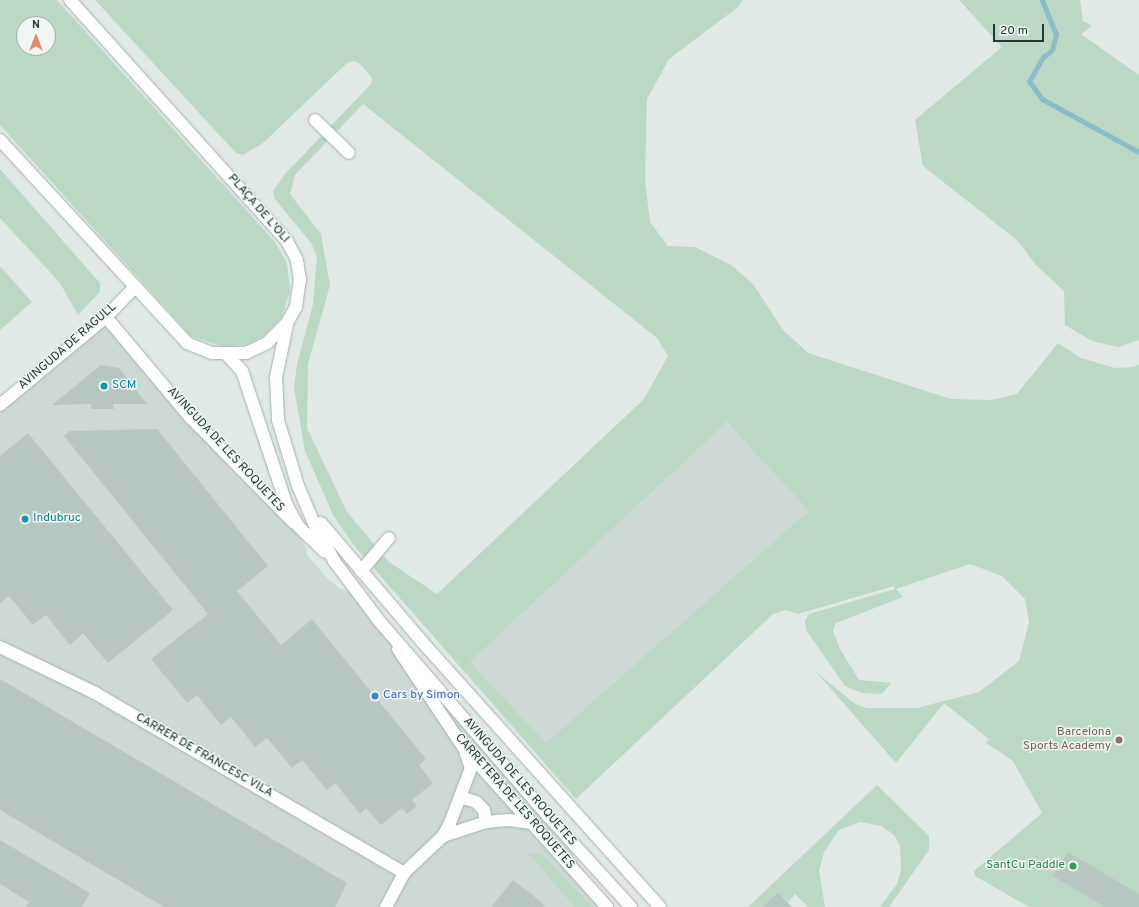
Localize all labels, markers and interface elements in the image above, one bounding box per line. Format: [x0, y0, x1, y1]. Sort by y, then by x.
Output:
north arrow [16, 16, 56, 56]
scale bar [995, 16, 1046, 42]
text: N [32, 18, 40, 32]
text: 20 m [1000, 23, 1028, 39]
street label: PLAÇA DE L'OLI [224, 172, 292, 246]
street label: AVINGUDA DE RAGULL [16, 300, 120, 394]
place label: SCM [112, 379, 136, 393]
marker: SCM [99, 381, 109, 391]
street label: AVINGUDA DE LES ROQUETES [163, 384, 287, 516]
place label: Indubruc [33, 512, 81, 526]
marker: Indubruc [20, 514, 30, 524]
place label: Cars by Simon [383, 689, 460, 703]
marker: Cars by Simon [370, 691, 380, 701]
street label: CARRER DE FRANCESC VILA [132, 711, 276, 801]
street label: AVINGUDA DE LES ROQUETES [459, 715, 579, 849]
place label: Barcelona Sports Academy [1022, 726, 1111, 754]
street label: CARRETERA DE LES ROQUETES [451, 731, 577, 873]
marker: Barcelona Sports Academy [1114, 735, 1124, 745]
place label: SantCu Paddle [986, 859, 1065, 873]
marker: SantCu Paddle [1068, 861, 1078, 871]

